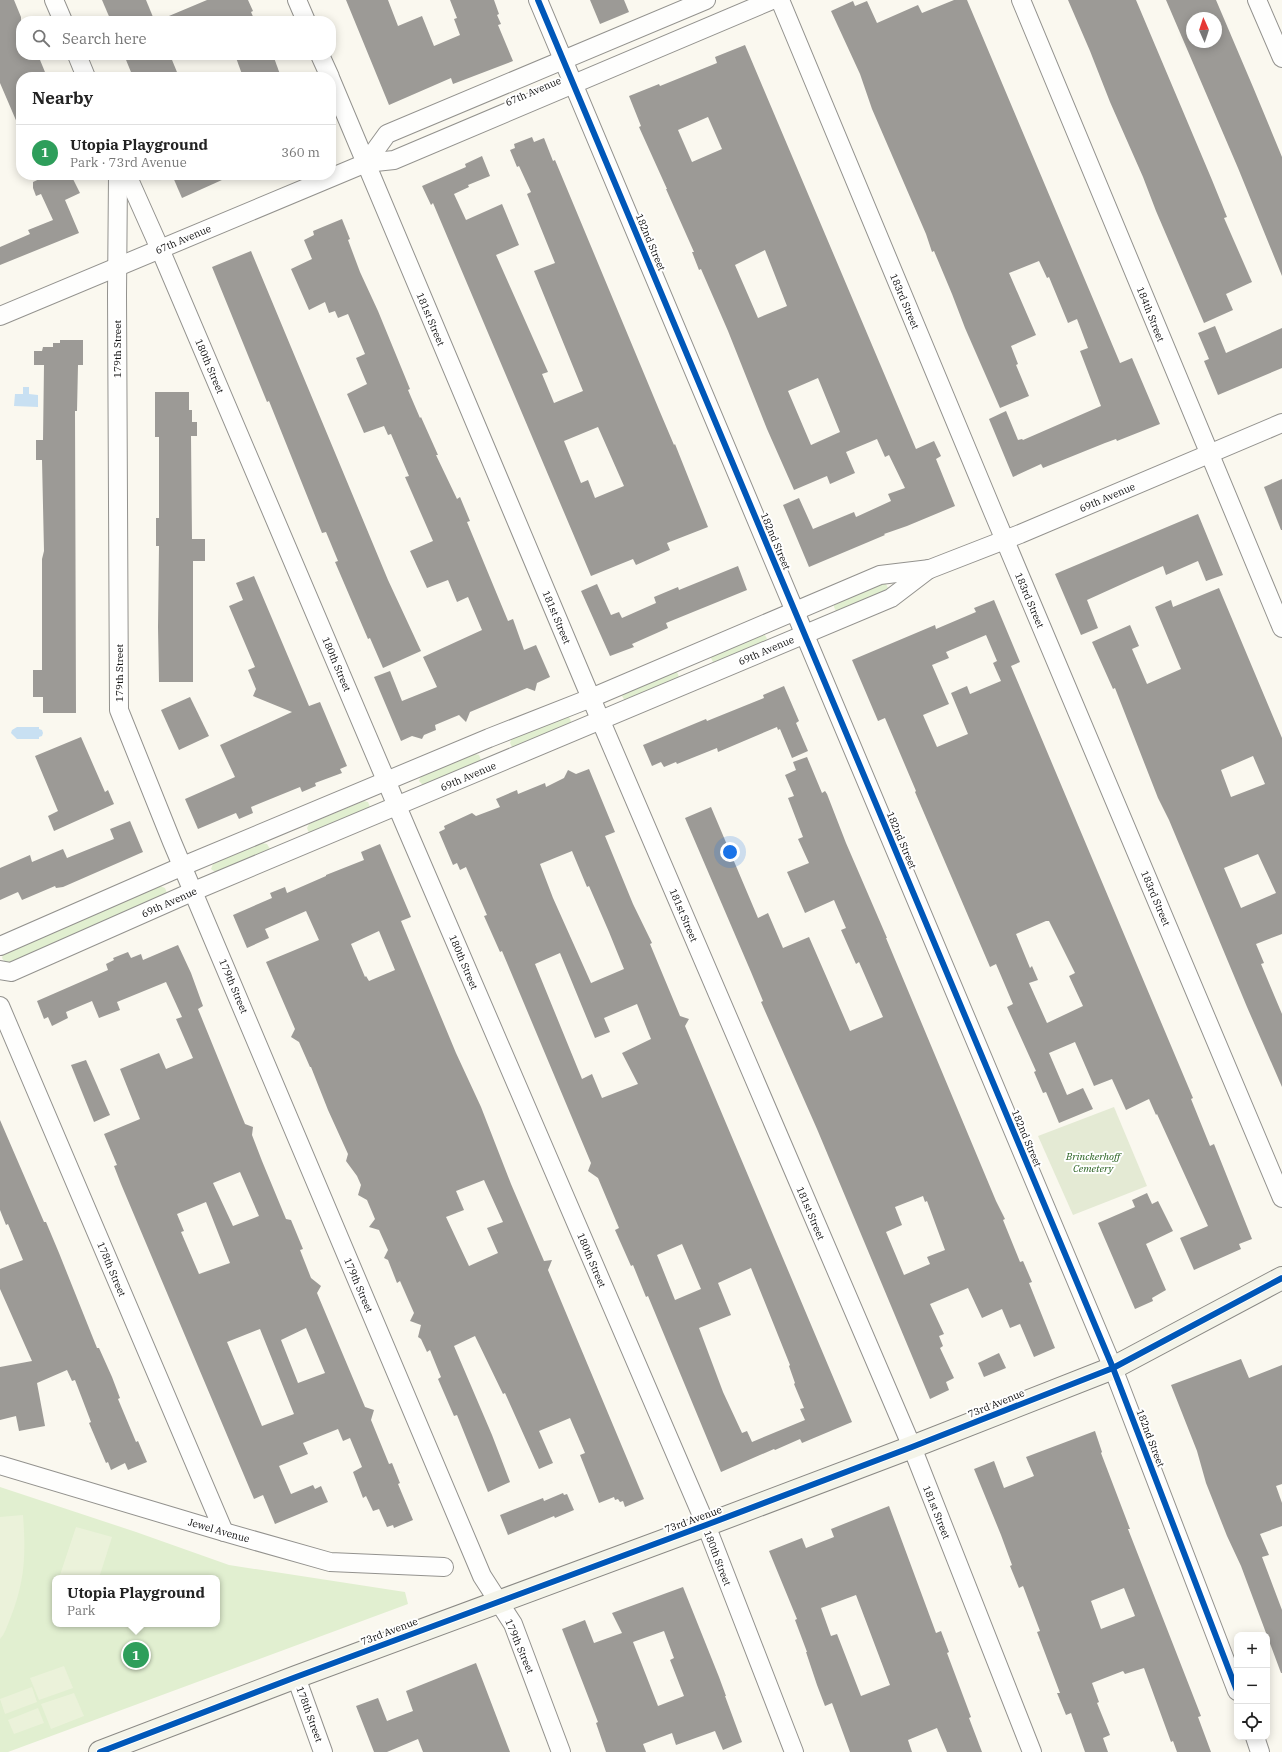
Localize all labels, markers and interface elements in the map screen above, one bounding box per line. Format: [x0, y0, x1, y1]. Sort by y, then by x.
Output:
north arrow [1186, 12, 1222, 48]
search box [16, 16, 336, 60]
icon: search [30, 27, 52, 49]
text: Search here [62, 29, 147, 48]
street label: 67th Avenue [503, 74, 563, 109]
text: Nearby [32, 87, 93, 109]
text: Utopia Playground [70, 135, 208, 154]
text: 1 [41, 144, 49, 161]
text: 360 m [281, 144, 320, 161]
text: Park · 73rd Avenue [70, 154, 187, 171]
street label: 182nd Street [633, 212, 669, 273]
street label: 67th Avenue [153, 222, 213, 257]
street label: 183rd Street [887, 272, 922, 331]
street label: 184th Street [1134, 285, 1168, 344]
street label: 181st Street [413, 291, 448, 348]
street label: 179th Street [111, 319, 124, 378]
street label: 180th Street [192, 337, 227, 396]
street label: 69th Avenue [1077, 480, 1137, 515]
street label: 182nd Street [758, 511, 794, 572]
street label: 183rd Street [1012, 571, 1047, 630]
street label: 181st Street [539, 589, 574, 646]
street label: 69th Avenue [736, 633, 796, 668]
street label: 180th Street [319, 635, 354, 694]
street label: 179th Street [113, 643, 126, 702]
street label: 69th Avenue [438, 759, 498, 794]
street label: 182nd Street [884, 810, 920, 871]
your location [720, 842, 740, 862]
street label: 183rd Street [1138, 869, 1173, 928]
street label: 69th Avenue [139, 884, 199, 920]
street label: 181st Street [666, 887, 701, 944]
street label: 180th Street [446, 933, 481, 992]
street label: 179th Street [216, 957, 251, 1016]
street label: 182nd Street [1009, 1108, 1045, 1169]
park label: Brinckerhoff Cemetery [1065, 1150, 1122, 1175]
street label: 181st Street [793, 1185, 828, 1242]
street label: 180th Street [574, 1231, 609, 1290]
street label: 178th Street [94, 1240, 129, 1299]
street label: 179th Street [341, 1256, 376, 1315]
street label: 73rd Avenue [966, 1386, 1026, 1421]
street label: 182nd Street [1134, 1407, 1168, 1469]
street label: 181st Street [920, 1483, 953, 1541]
street label: 73rd Avenue [663, 1503, 724, 1536]
street label: Jewel Avenue [187, 1515, 251, 1545]
street label: 180th Street [701, 1529, 734, 1588]
popup [52, 1575, 220, 1627]
text: Utopia Playground [67, 1583, 205, 1602]
text: Park [67, 1602, 95, 1619]
street label: 73rd Avenue [359, 1615, 420, 1648]
street label: 179th Street [502, 1617, 537, 1676]
map controls [1234, 1632, 1270, 1740]
button: + [1234, 1632, 1270, 1668]
pin: 1 [123, 1640, 149, 1670]
button: − [1234, 1668, 1270, 1704]
street label: 178th Street [293, 1685, 326, 1744]
button: locate [1234, 1704, 1270, 1740]

